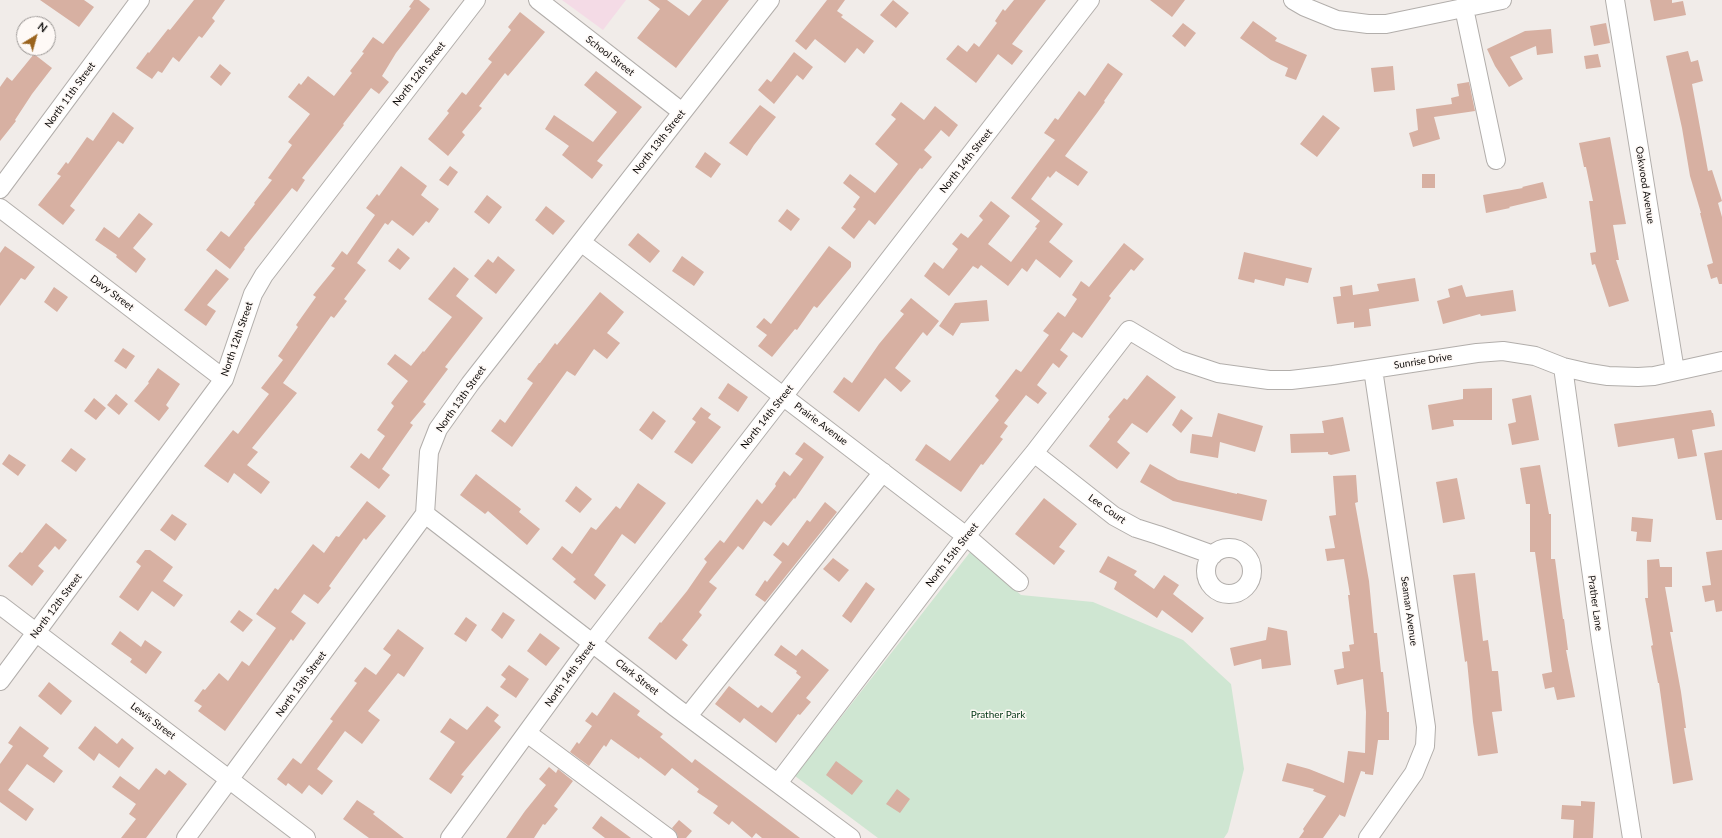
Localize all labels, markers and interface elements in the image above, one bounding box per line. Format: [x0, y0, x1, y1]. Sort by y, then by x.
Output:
north arrow [16, 16, 56, 56]
text: N [36, 19, 50, 35]
street label: School Street [583, 33, 637, 79]
street label: North 12th Street [390, 40, 448, 108]
street label: North 11th Street [42, 60, 98, 130]
street label: North 13th Street [630, 108, 688, 176]
street label: North 14th Street [937, 127, 995, 195]
street label: Oakwood Avenue [1633, 145, 1657, 225]
street label: Davy Street [88, 273, 136, 313]
street label: North 12th Street [219, 300, 255, 378]
street label: Sunrise Drive [1393, 350, 1453, 372]
street label: North 13th Street [434, 364, 488, 434]
street label: North 14th Street [738, 383, 796, 451]
street label: Prairie Avenue [792, 400, 850, 448]
street label: Lee Court [1086, 492, 1128, 526]
street label: North 15th Street [923, 521, 981, 589]
street label: North 12th Street [28, 571, 84, 641]
street label: Prather Lane [1585, 574, 1605, 632]
street label: Seaman Avenue [1398, 575, 1420, 647]
street label: North 14th Street [542, 639, 598, 709]
street label: North 13th Street [273, 649, 329, 719]
street label: Clark Street [613, 656, 661, 698]
street label: Lewis Street [128, 700, 178, 742]
park label: Prather Park [971, 709, 1025, 721]

